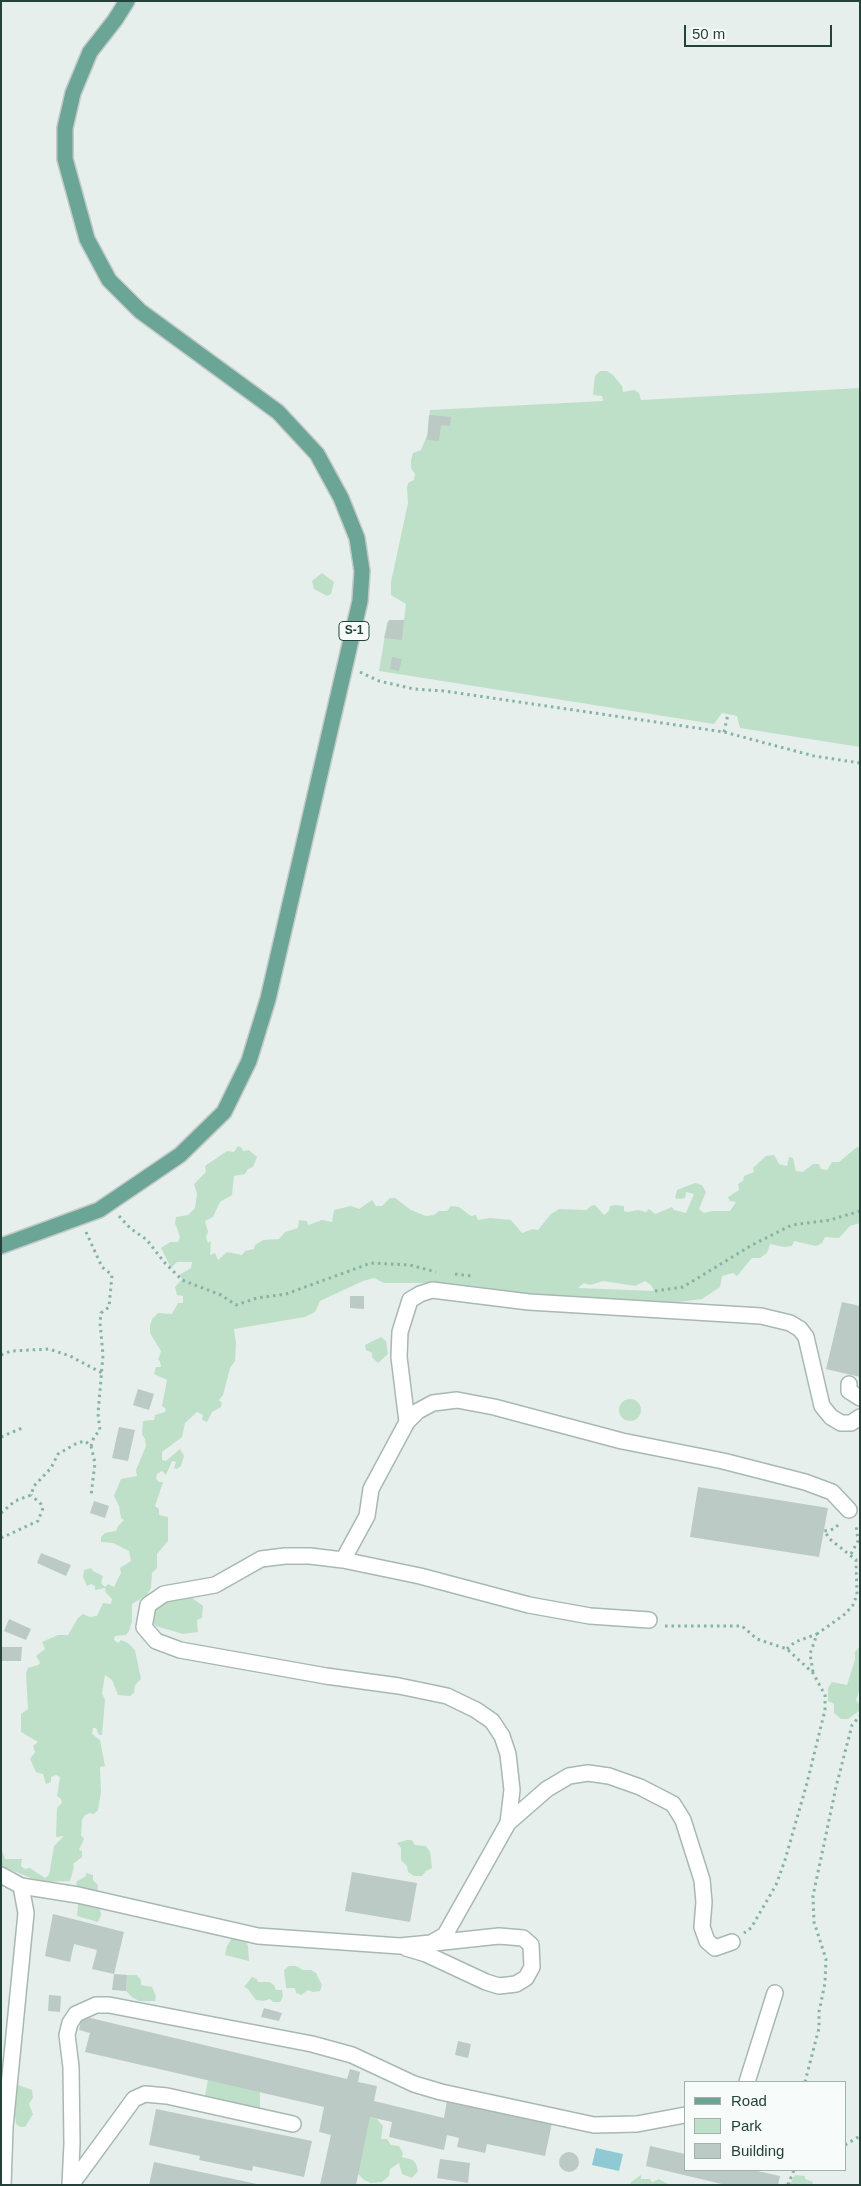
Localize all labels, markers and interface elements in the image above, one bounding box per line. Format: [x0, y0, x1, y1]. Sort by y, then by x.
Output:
scale bar [686, 15, 834, 47]
text: 50 m [692, 25, 725, 42]
road number: S-1 [339, 622, 369, 640]
legend [684, 2081, 846, 2171]
text: Road [731, 2092, 767, 2109]
text: Park [731, 2117, 762, 2134]
text: Building [731, 2142, 784, 2159]

